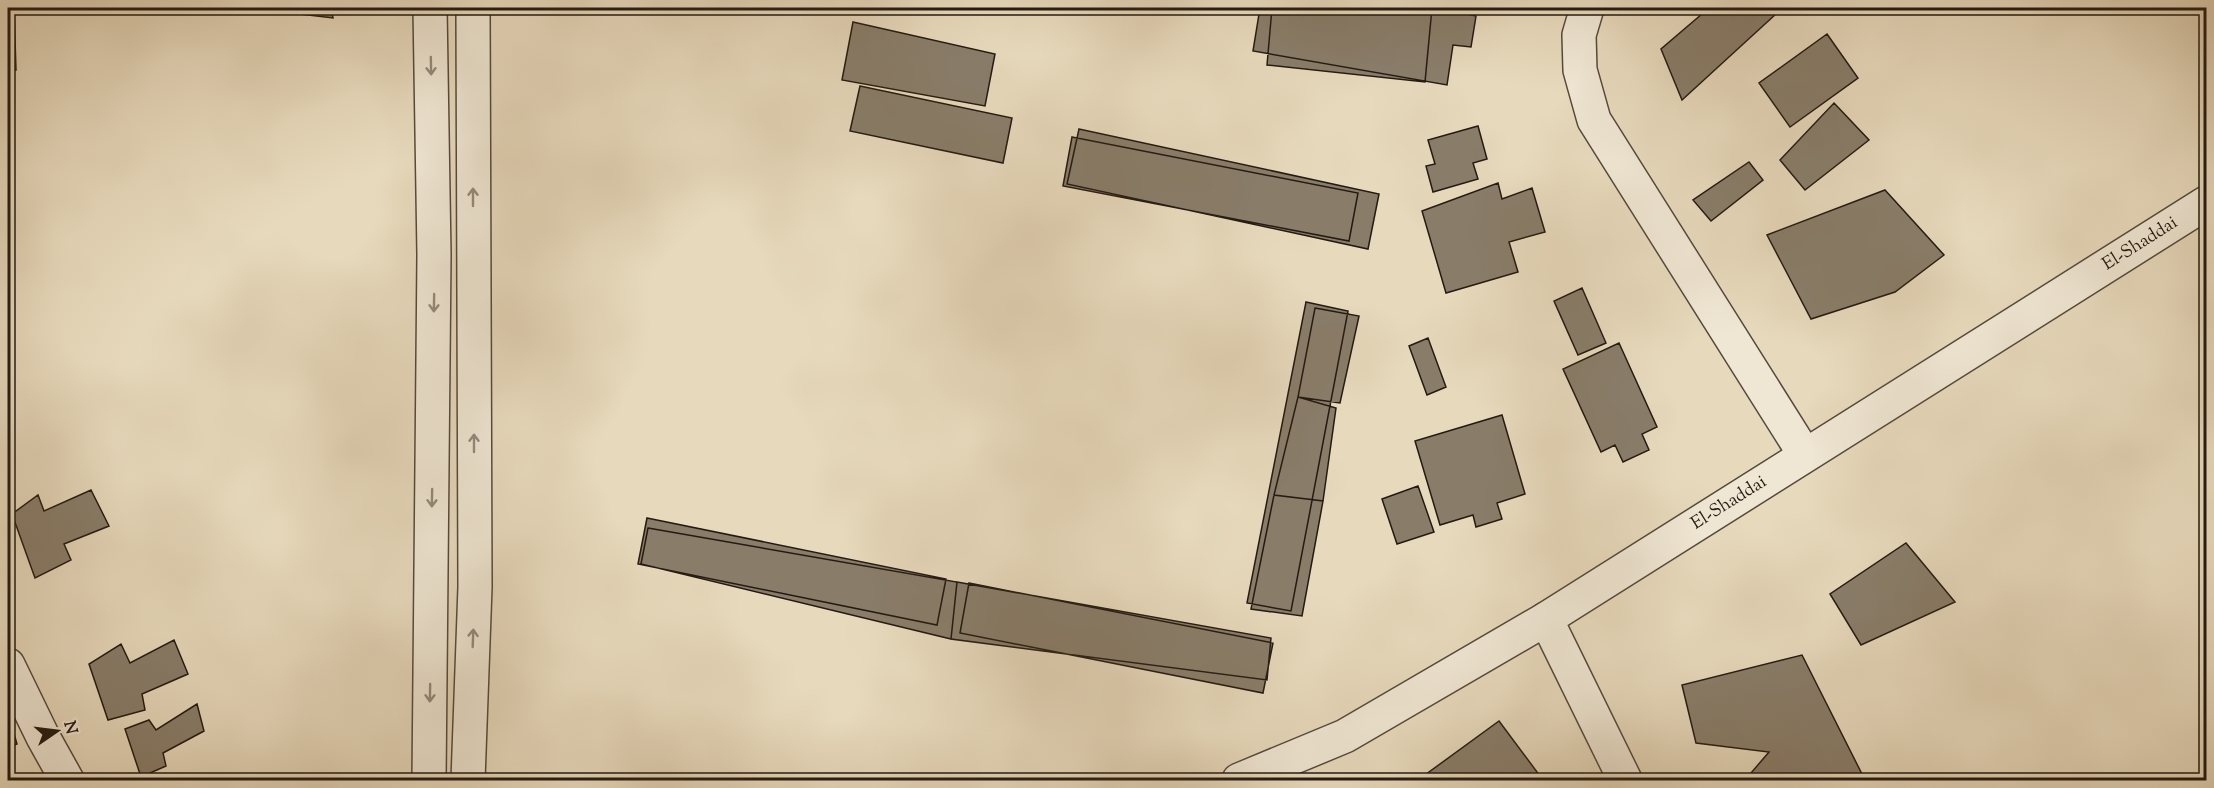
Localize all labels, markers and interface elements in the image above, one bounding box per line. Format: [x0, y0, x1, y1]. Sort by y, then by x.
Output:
one-way arrow [425, 55, 437, 75]
one-way arrow [467, 187, 479, 207]
street label: El-Shaddai [2098, 211, 2183, 278]
one-way arrow [428, 292, 440, 312]
one-way arrow [468, 434, 480, 454]
street label: El-Shaddai [1686, 470, 1772, 537]
one-way arrow [426, 487, 438, 507]
one-way arrow [468, 629, 479, 649]
one-way arrow [424, 682, 436, 702]
north arrow [27, 701, 87, 761]
text: N [56, 719, 82, 737]

